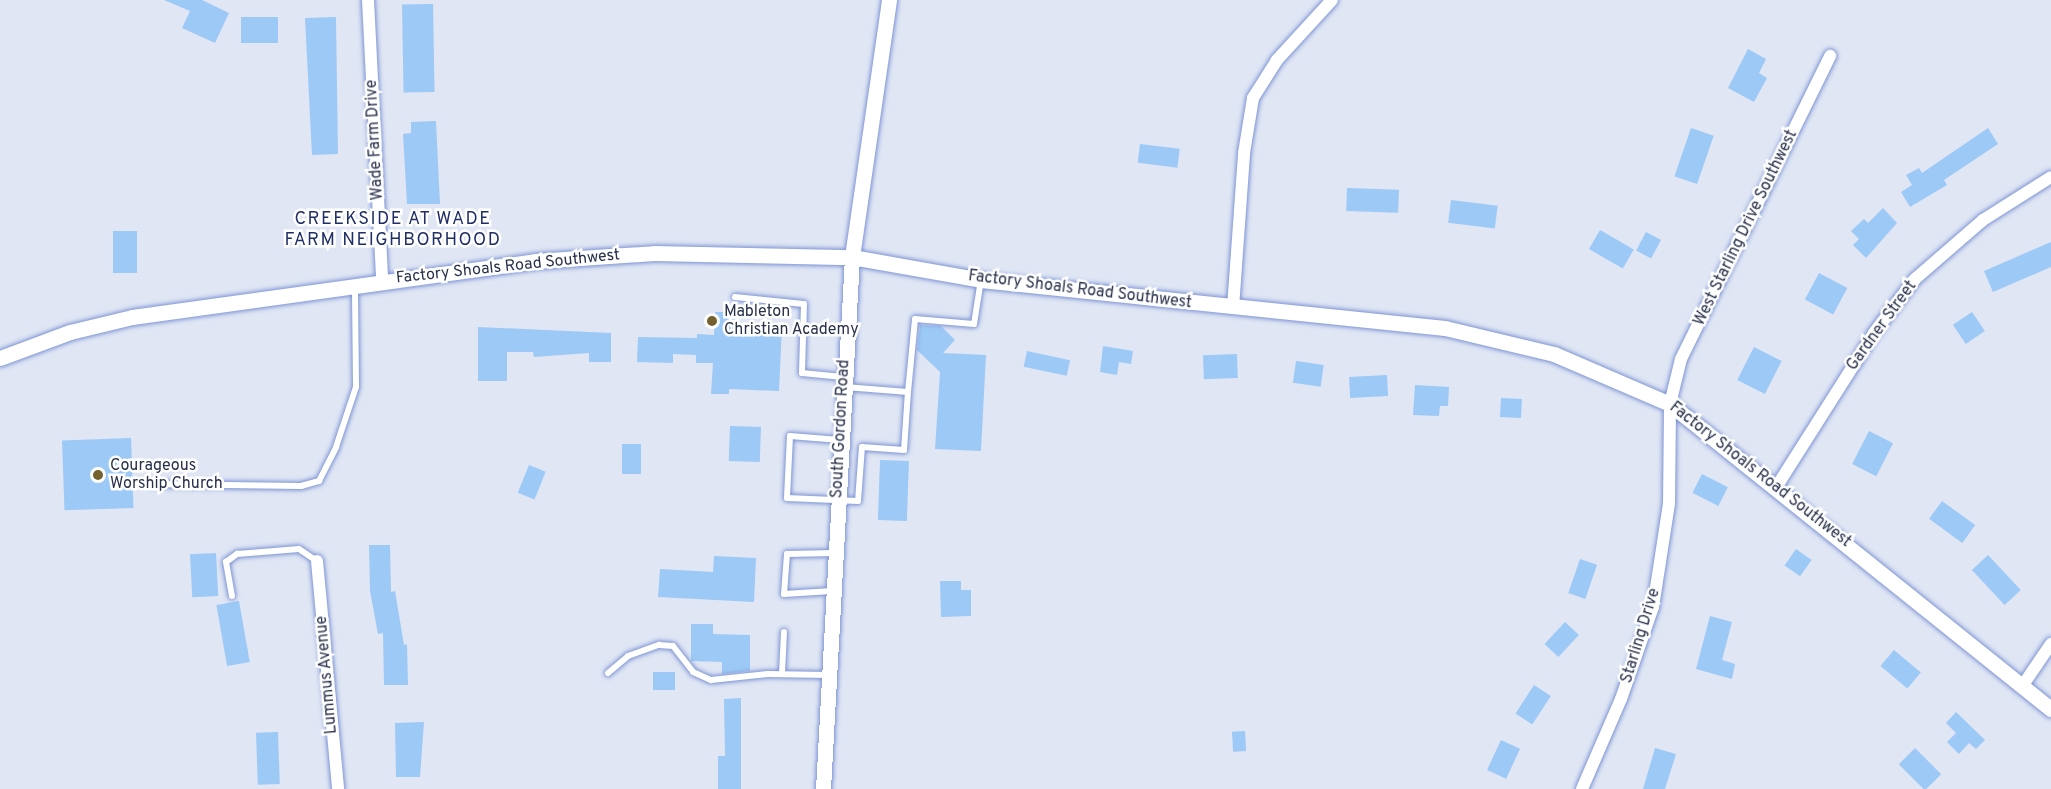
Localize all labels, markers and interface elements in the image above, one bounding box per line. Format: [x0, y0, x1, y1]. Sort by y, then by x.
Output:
street label: Wade Farm Drive [362, 79, 388, 201]
street label: West Starling Drive Southwest [1690, 127, 1802, 329]
district label: CREEKSIDE AT WADE FARM NEIGHBORHOOD [285, 210, 501, 252]
street label: Factory Shoals Road Southwest [395, 246, 621, 288]
street label: Factory Shoals Road Southwest [967, 267, 1193, 313]
street label: Gardner Street [1843, 277, 1921, 375]
place label: Mableton Christian Academy [724, 302, 859, 340]
marker: Mableton Christian Academy [705, 314, 719, 328]
street label: South Gordon Road [828, 359, 854, 499]
street label: Factory Shoals Road Southwest [1665, 398, 1855, 552]
place label: Courageous Worship Church [110, 456, 223, 494]
marker: Courageous Worship Church [91, 468, 105, 482]
street label: Starling Drive [1617, 586, 1665, 686]
street label: Lummus Avenue [312, 615, 342, 735]

